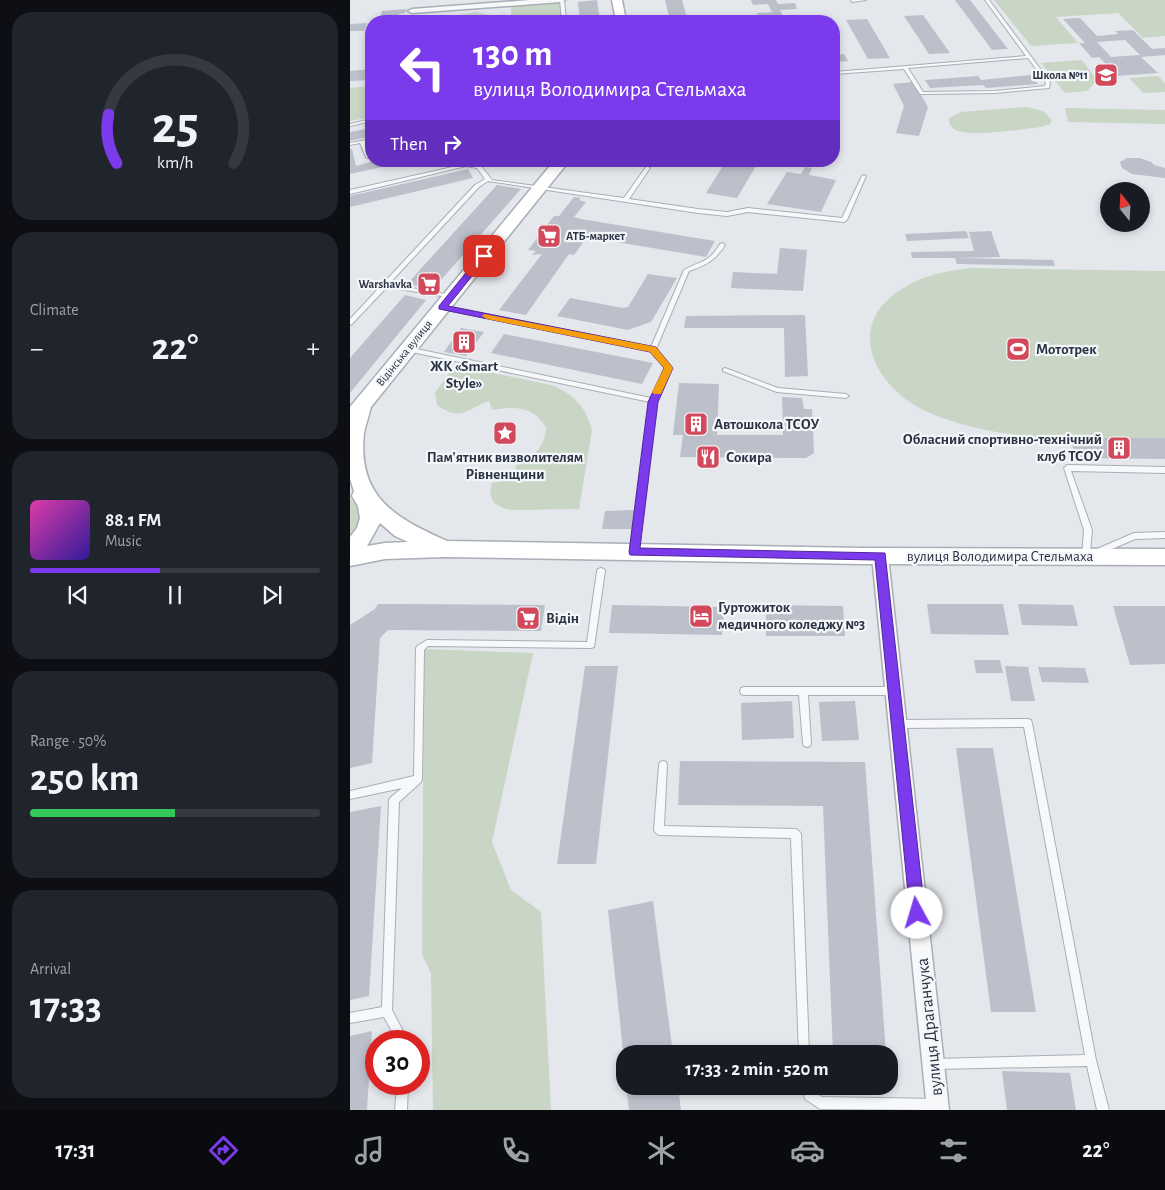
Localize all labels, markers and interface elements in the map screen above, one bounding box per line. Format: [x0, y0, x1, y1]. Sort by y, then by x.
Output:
icon: left [390, 35, 455, 100]
text: 130 m [473, 37, 552, 72]
school or university icon: Школа №11 [1093, 62, 1119, 88]
place label: Школа №11 [1032, 69, 1088, 81]
text: вулиця Володимира Стельмаха [473, 78, 747, 100]
text: 25 [152, 100, 198, 152]
icon: right [438, 130, 466, 158]
text: Then [390, 135, 428, 154]
text: km/h [157, 154, 193, 172]
north arrow [1100, 182, 1150, 232]
map controls [1100, 182, 1150, 232]
supermarket icon: АТБ-маркет [536, 223, 562, 249]
place label: АТБ-маркет [566, 230, 625, 242]
pin [463, 235, 505, 277]
icon: arrive [470, 242, 498, 270]
supermarket icon: Warshavka [416, 271, 442, 297]
place label: Warshavka [358, 278, 412, 290]
text: Climate [30, 302, 79, 318]
street label: Відінська вулиця [374, 318, 435, 389]
text: 22° [152, 329, 198, 367]
building icon: ЖК «Smart Style» [451, 329, 477, 355]
text: − [30, 335, 43, 363]
text: + [307, 335, 320, 363]
sports icon: Мототрек [1005, 336, 1031, 362]
place label: Мототрек [1036, 342, 1097, 357]
place label: ЖК «Smart Style» [430, 359, 498, 391]
building icon: Автошкола ТСОУ [683, 411, 709, 437]
place label: Автошкола ТСОУ [714, 417, 820, 432]
place icon: Пам'ятник визволителям Рівненщини [492, 420, 518, 446]
place label: Обласний спортивно-технічний клуб ТСОУ [903, 432, 1102, 464]
building icon: Обласний спортивно-технічний клуб ТСОУ [1106, 435, 1132, 461]
restaurant icon: Сокира [695, 444, 721, 470]
place label: Пам'ятник визволителям Рівненщини [427, 450, 583, 482]
place label: Сокира [726, 450, 772, 465]
text: 88.1 FM [105, 511, 161, 530]
text: Music [105, 533, 141, 549]
street label: вулиця Володимира Стельмаха [907, 549, 1093, 564]
icon: previous [64, 581, 92, 609]
icon: pause [161, 581, 189, 609]
icon: next [258, 581, 286, 609]
place label: Гуртожиток медичного коледжу №3 [718, 600, 865, 632]
hotel icon: Гуртожиток медичного коледжу №3 [688, 603, 714, 629]
supermarket icon: Відін [515, 605, 541, 631]
place label: Відін [546, 611, 579, 626]
text: Range · 50% [30, 733, 106, 749]
text: 250 km [30, 760, 139, 798]
position arrow [890, 886, 942, 938]
street label: вулиця Драганчука [914, 957, 946, 1097]
text: Arrival [30, 961, 71, 977]
text: 17:33 [30, 988, 102, 1026]
speed limit sign: 30 [365, 1030, 430, 1095]
text: 17:33 · 2 min · 520 m [685, 1060, 829, 1079]
icon: directions [206, 1133, 241, 1168]
icon: music [352, 1133, 387, 1168]
icon: phone [498, 1133, 533, 1168]
icon: climate [644, 1133, 679, 1168]
icon: car [790, 1133, 825, 1168]
icon: filters [936, 1133, 971, 1168]
text: 17:31 [55, 1139, 95, 1161]
text: 22° [1082, 1139, 1109, 1161]

